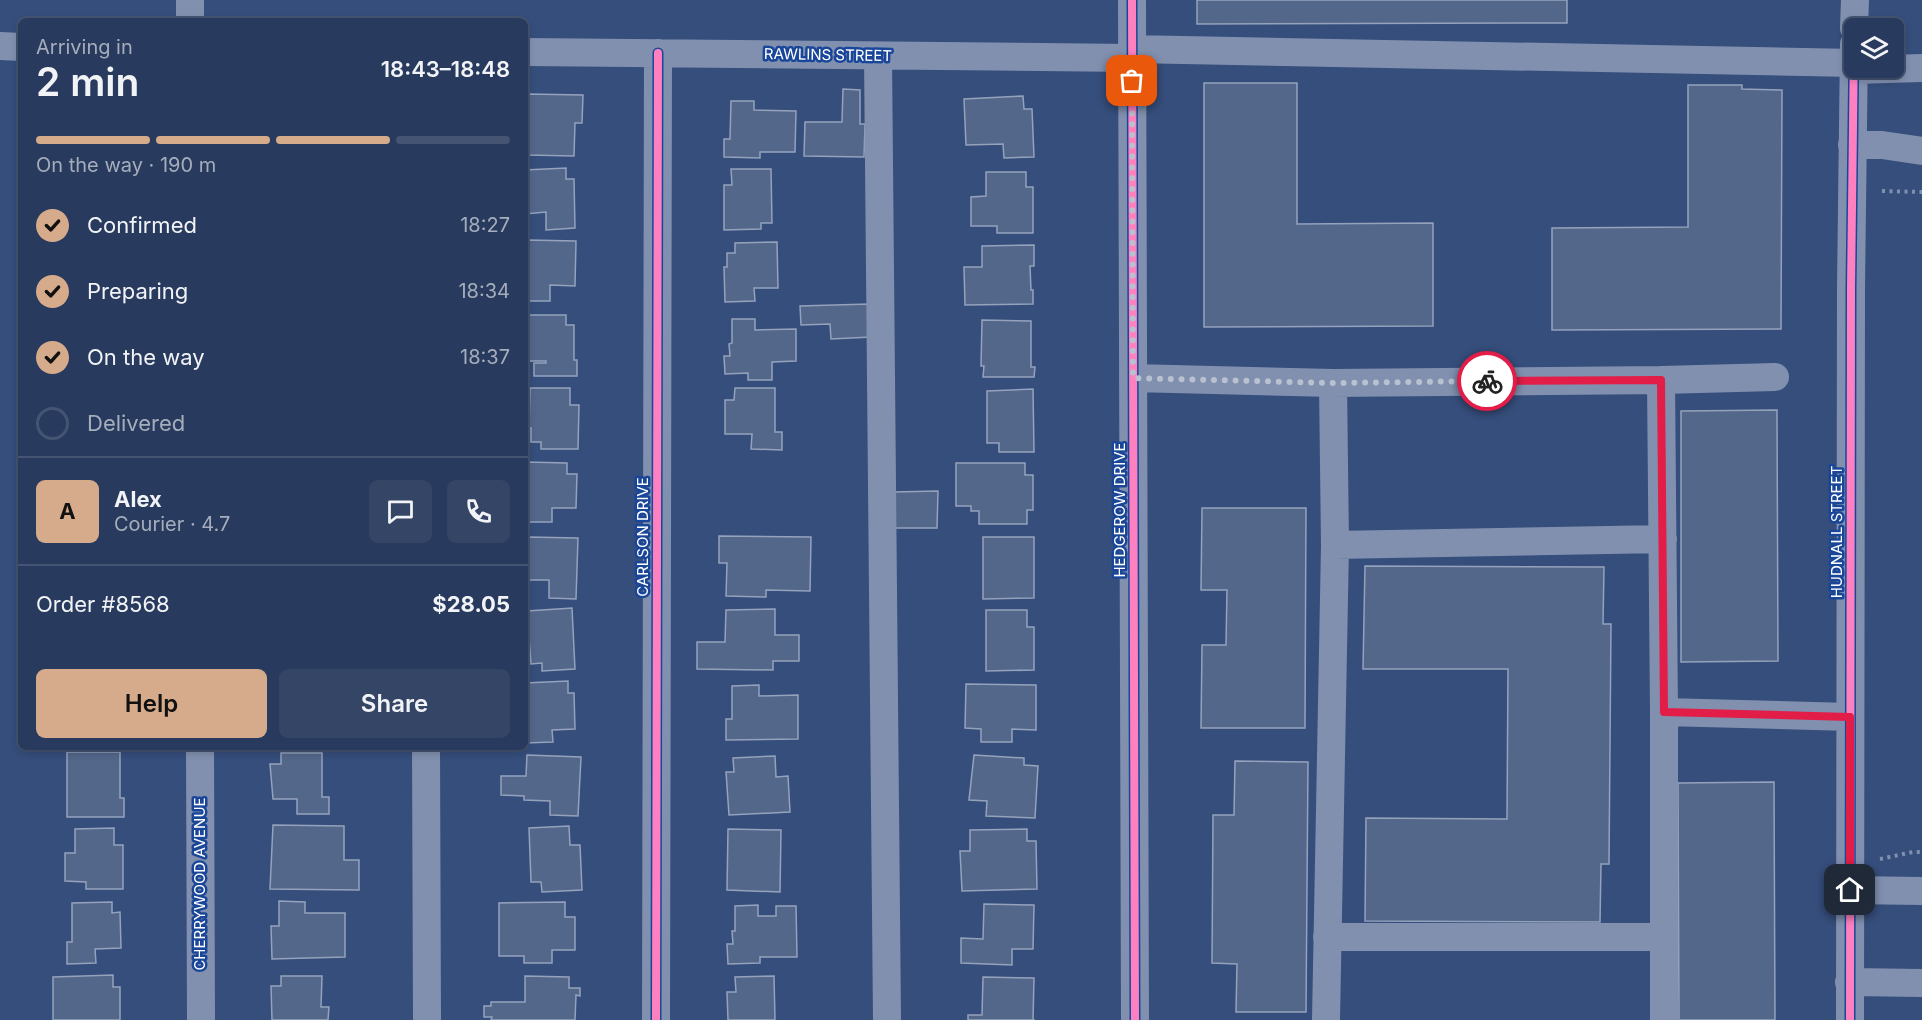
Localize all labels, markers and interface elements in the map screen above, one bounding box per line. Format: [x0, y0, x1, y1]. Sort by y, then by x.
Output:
map controls [1844, 18, 1904, 78]
button: layers [1844, 18, 1904, 78]
text: Arriving in [36, 35, 133, 59]
street label: RAWLINS STREET [764, 44, 892, 65]
pin [1106, 55, 1157, 106]
text: 18:43–18:48 [381, 56, 510, 82]
text: 2 min [36, 58, 139, 105]
icon: bag [1115, 64, 1148, 97]
text: On the way · 190 m [36, 153, 216, 177]
icon: check [36, 209, 69, 242]
text: Confirmed [87, 212, 197, 238]
text: 18:27 [460, 213, 510, 237]
icon: check [36, 275, 69, 308]
text: Preparing [87, 278, 188, 304]
text: 18:34 [458, 279, 510, 303]
icon: check [36, 341, 69, 374]
text: On the way [87, 344, 205, 370]
text: 18:37 [460, 345, 510, 369]
courier [1457, 351, 1517, 411]
icon: bike [1471, 365, 1504, 398]
text: Delivered [87, 410, 185, 436]
street label: HEDGEROW DRIVE [1110, 442, 1129, 578]
street label: HUDNALL STREET [1827, 466, 1846, 598]
street label: CARLSON DRIVE [633, 477, 652, 597]
button: chat [369, 480, 432, 543]
button: phone [447, 480, 510, 543]
text: Alex [114, 486, 162, 512]
text: A [59, 498, 76, 524]
text: Courier · 4.7 [114, 512, 230, 536]
text: Order #8568 [36, 591, 170, 617]
text: $28.05 [432, 591, 510, 617]
button: Help [36, 669, 267, 738]
button: Share [279, 669, 510, 738]
street label: CHERRYWOOD AVENUE [190, 797, 209, 971]
pin [1824, 864, 1875, 915]
icon: home [1833, 873, 1866, 906]

